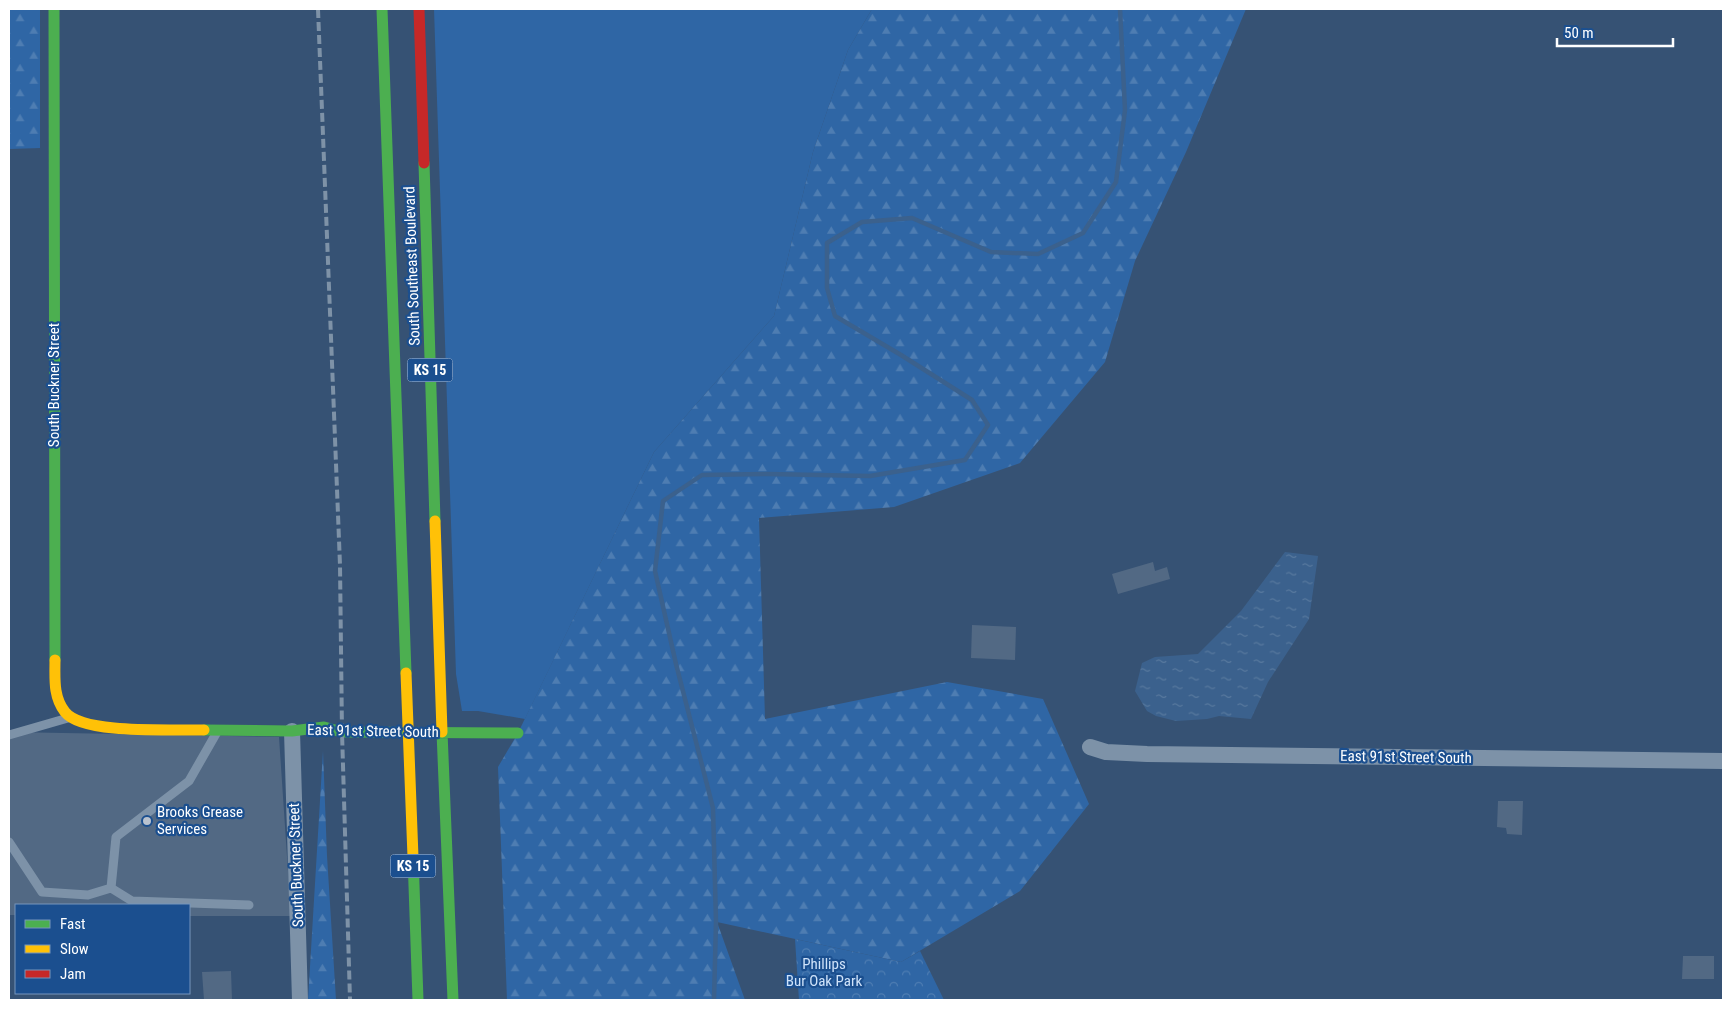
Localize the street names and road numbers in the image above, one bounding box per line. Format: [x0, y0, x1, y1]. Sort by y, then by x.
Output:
street label: South Southeast Boulevard [400, 186, 424, 346]
street label: South Buckner Street [45, 323, 63, 447]
road number: KS 15 [408, 358, 452, 382]
street label: East 91st Street South [307, 721, 439, 741]
street label: East 91st Street South [1340, 747, 1472, 767]
street label: South Buckner Street [285, 803, 307, 927]
road number: KS 15 [390, 854, 436, 878]

